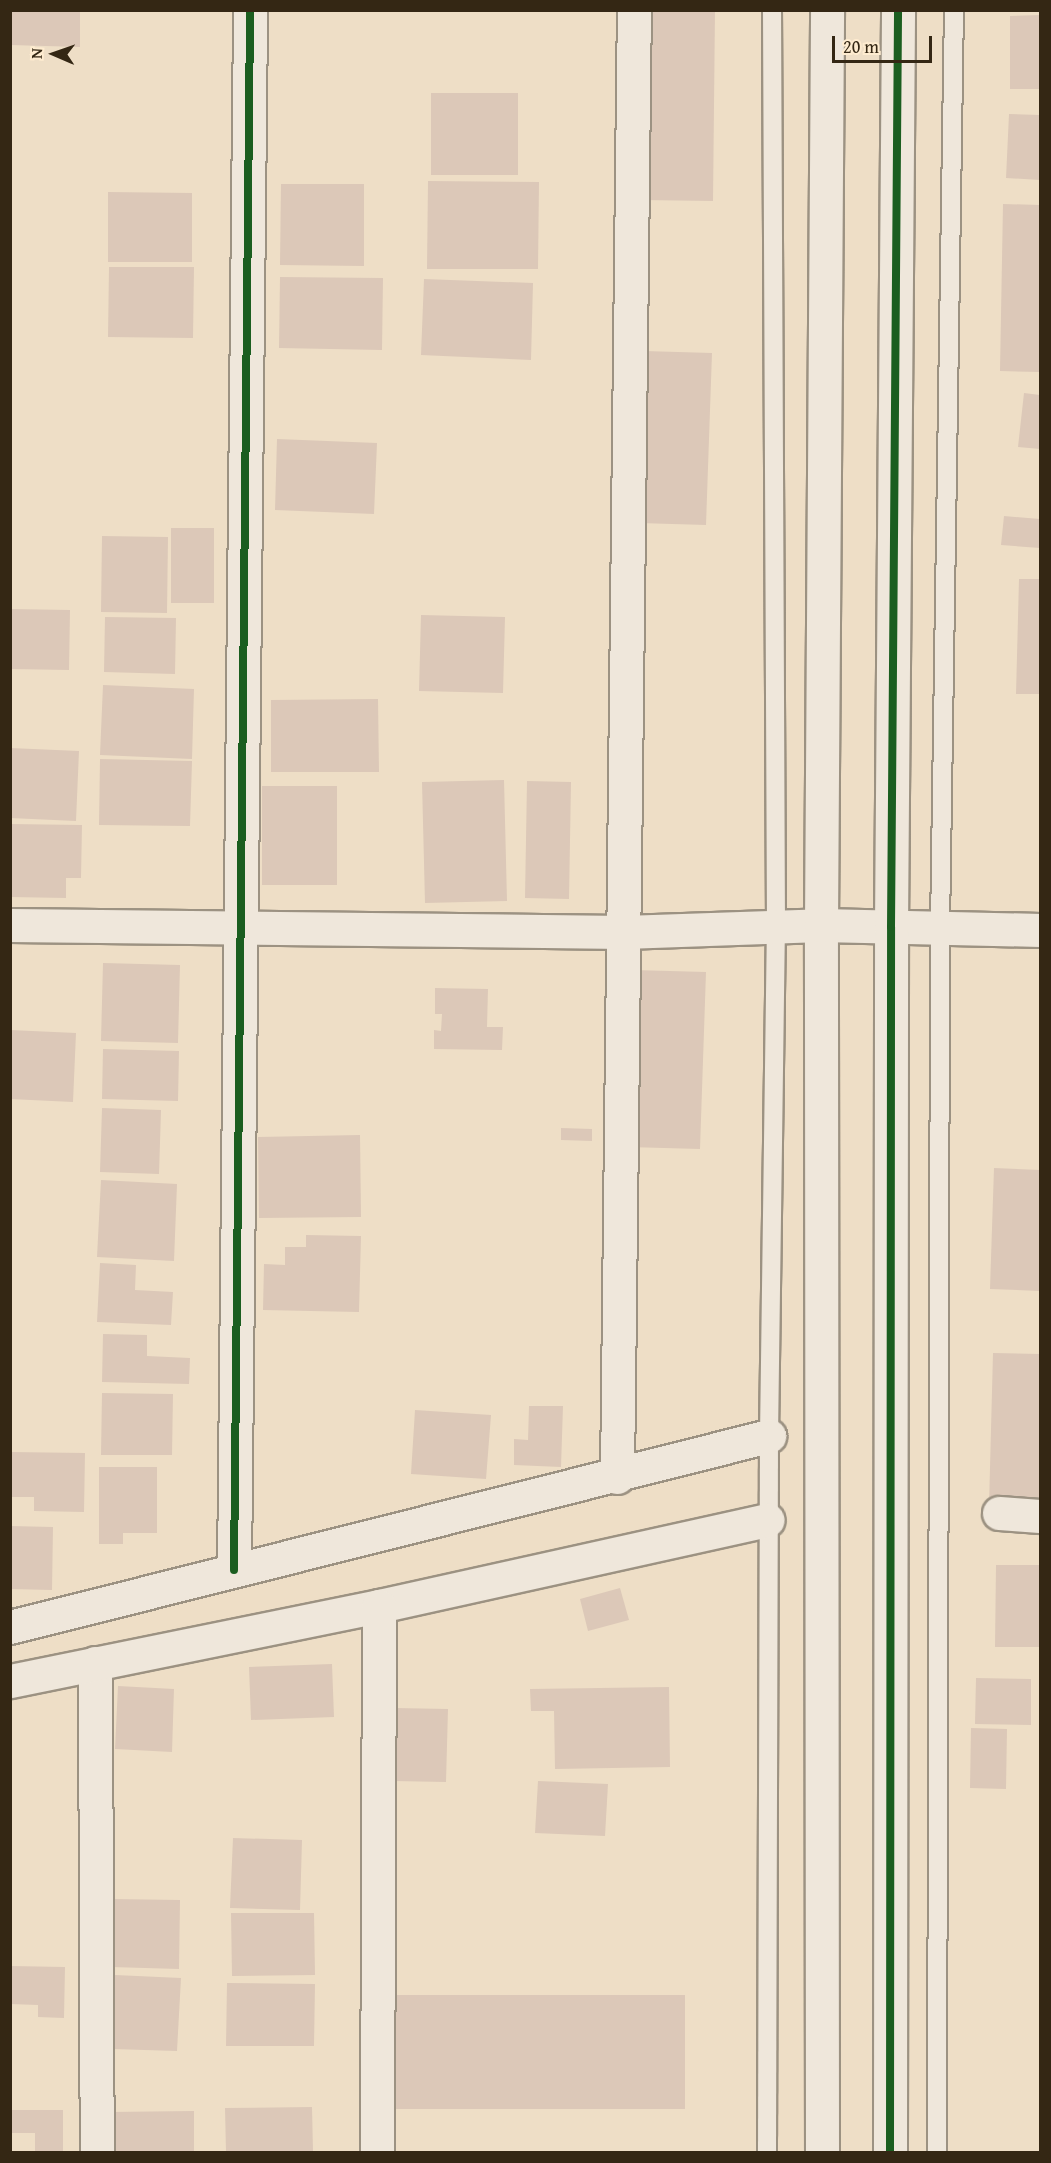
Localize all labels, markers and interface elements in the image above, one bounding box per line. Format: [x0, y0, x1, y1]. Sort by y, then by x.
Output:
north arrow [24, 24, 84, 84]
scale bar [835, 24, 936, 62]
text: 20 m [843, 33, 879, 60]
text: N [24, 48, 48, 59]

